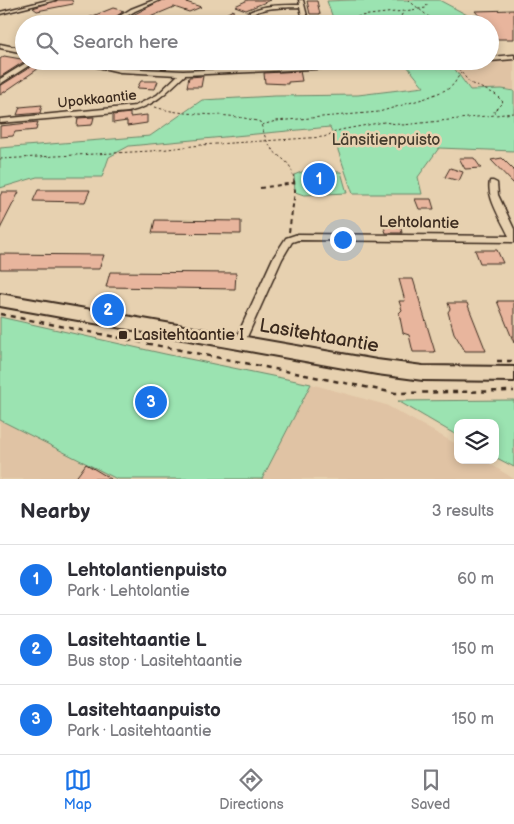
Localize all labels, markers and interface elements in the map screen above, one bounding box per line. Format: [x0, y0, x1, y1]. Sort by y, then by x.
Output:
search box [15, 15, 499, 70]
icon: search [33, 29, 61, 57]
text: Search here [73, 31, 178, 54]
street label: Upokkaantie [57, 86, 137, 112]
park label: Länsitienpuisto [332, 131, 440, 150]
pin: 1 [303, 160, 335, 198]
street label: Lehtolantie [379, 213, 460, 233]
your location [330, 227, 356, 253]
pin: 2 [92, 291, 124, 329]
street label: Lasitehtaantie [257, 314, 381, 358]
place label: Lasitehtaantie I [133, 326, 244, 345]
marker: Lasitehtaantie I [117, 329, 129, 341]
pin: 3 [135, 383, 167, 421]
map controls [454, 419, 499, 464]
button: layers [454, 419, 499, 464]
text: Nearby [20, 499, 90, 524]
text: 3 results [432, 502, 494, 521]
text: Lehtolantienpuisto [67, 559, 227, 582]
text: 1 [33, 570, 39, 589]
text: 60 m [457, 570, 494, 589]
text: Park · Lehtolantie [67, 582, 190, 601]
text: Lasitehtaantie L [67, 629, 206, 652]
text: 2 [31, 640, 41, 659]
text: 150 m [452, 640, 494, 659]
text: Bus stop · Lasitehtaantie [67, 652, 242, 671]
text: Lasitehtaanpuisto [67, 699, 221, 722]
text: 3 [31, 710, 41, 729]
text: 150 m [452, 710, 494, 729]
text: Park · Lasitehtaantie [67, 722, 211, 741]
tab: Map [64, 766, 92, 813]
tab: Directions [219, 766, 284, 813]
tab: Saved [411, 766, 450, 813]

